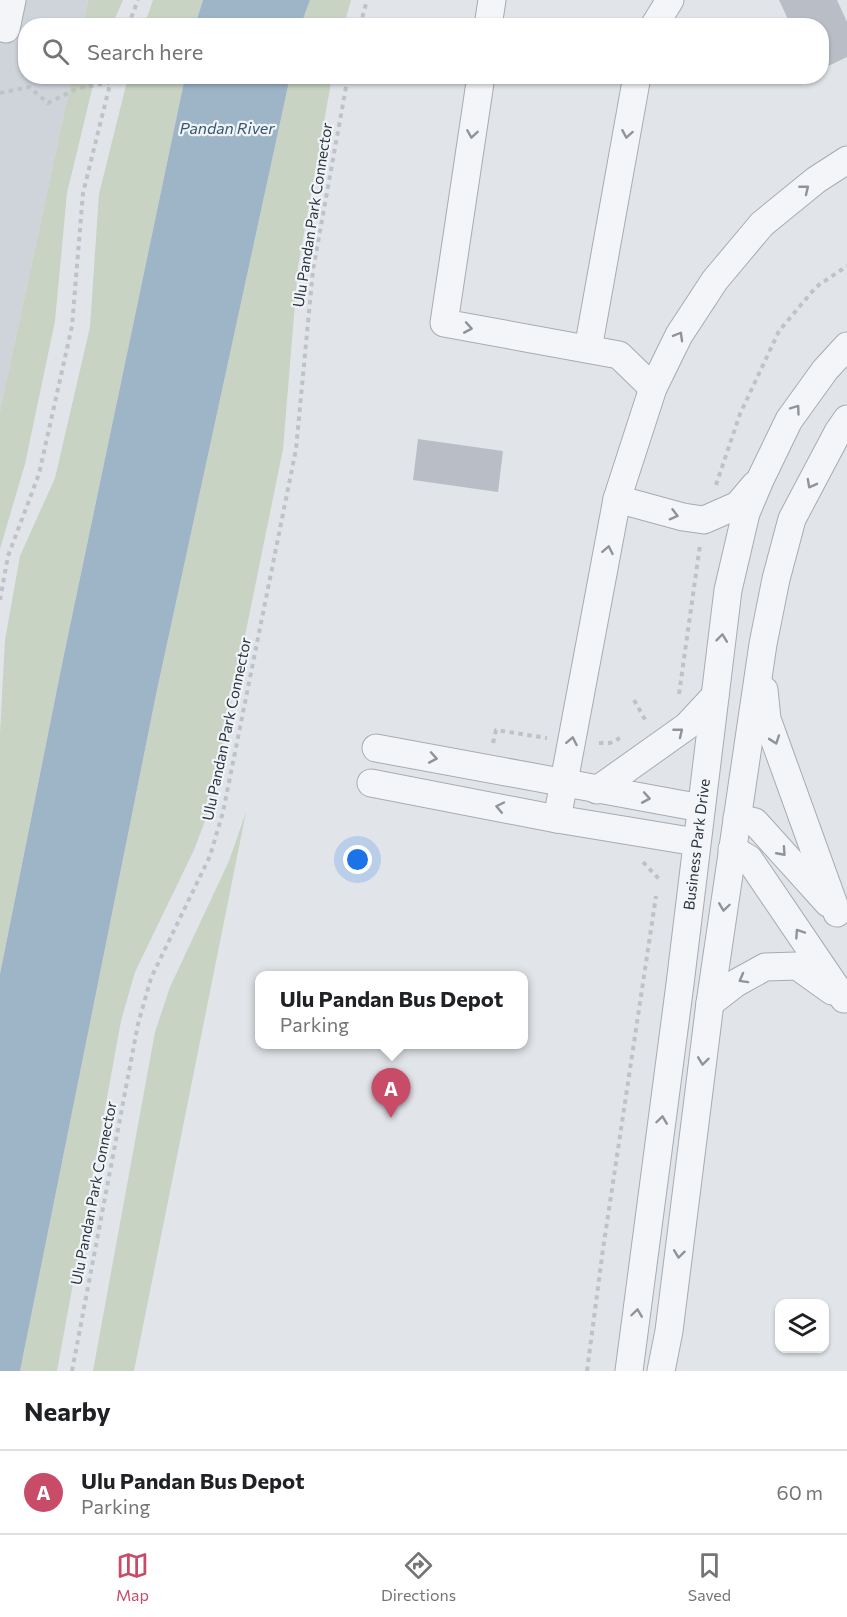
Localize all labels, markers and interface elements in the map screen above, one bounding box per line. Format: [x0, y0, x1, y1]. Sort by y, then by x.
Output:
search box [18, 18, 829, 84]
icon: search [39, 35, 72, 68]
text: Search here [87, 38, 203, 65]
water label: Pandan River [179, 118, 275, 137]
street label: Ulu Pandan Park Connector [289, 121, 336, 309]
one-way arrow [466, 129, 479, 139]
one-way arrow [621, 129, 634, 139]
one-way arrow [798, 185, 809, 196]
one-way arrow [463, 321, 473, 334]
one-way arrow [672, 332, 684, 342]
one-way arrow [789, 405, 800, 416]
one-way arrow [807, 478, 818, 488]
one-way arrow [668, 507, 678, 520]
one-way arrow [601, 545, 614, 555]
one-way arrow [715, 633, 728, 643]
street label: Ulu Pandan Park Connector [198, 636, 254, 822]
one-way arrow [672, 728, 683, 739]
one-way arrow [767, 734, 780, 745]
one-way arrow [565, 736, 578, 746]
one-way arrow [429, 752, 438, 764]
street label: Business Park Drive [679, 777, 713, 911]
one-way arrow [641, 792, 650, 804]
one-way arrow [495, 802, 505, 815]
your location [343, 845, 372, 874]
one-way arrow [775, 845, 786, 855]
one-way arrow [719, 902, 731, 911]
one-way arrow [795, 929, 807, 939]
popup [255, 971, 528, 1049]
one-way arrow [739, 972, 749, 984]
text: Ulu Pandan Bus Depot [280, 985, 503, 1012]
text: Parking [280, 1012, 349, 1036]
one-way arrow [697, 1056, 710, 1065]
pin: A [372, 1068, 410, 1118]
street label: Ulu Pandan Park Connector [66, 1099, 120, 1286]
one-way arrow [655, 1115, 668, 1124]
one-way arrow [673, 1249, 685, 1259]
map controls [775, 1299, 829, 1353]
button: layers [775, 1299, 829, 1353]
one-way arrow [630, 1308, 642, 1318]
text: Nearby [24, 1395, 111, 1426]
text: Ulu Pandan Bus Depot [81, 1467, 304, 1494]
text: A [36, 1480, 51, 1504]
text: 60 m [777, 1480, 823, 1504]
text: Parking [81, 1494, 150, 1518]
tab: Map [116, 1549, 149, 1604]
tab: Directions [381, 1549, 456, 1604]
tab: Saved [688, 1549, 731, 1604]

